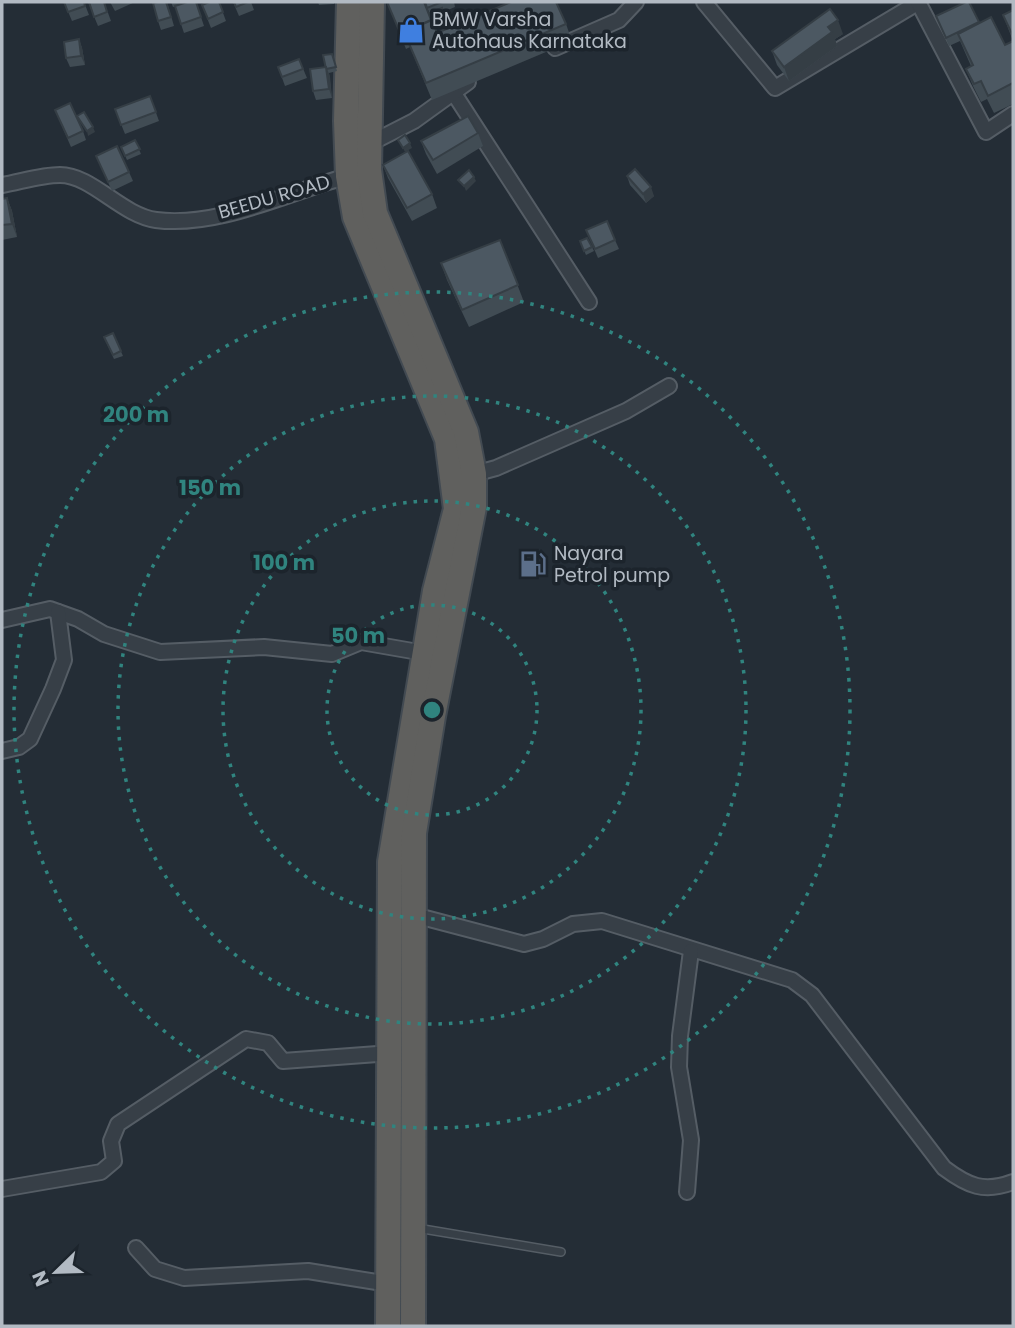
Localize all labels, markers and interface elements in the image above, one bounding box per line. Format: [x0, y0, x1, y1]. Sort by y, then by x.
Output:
place label: BMW Varsha Autohaus Karnataka [432, 6, 627, 55]
shop icon: BMW Varsha Autohaus Karnataka [396, 15, 426, 45]
street label: BEEDU ROAD [215, 168, 333, 226]
text: 200 m [103, 400, 169, 429]
text: 150 m [179, 473, 241, 502]
place label: Nayara Petrol pump [554, 540, 670, 589]
text: 100 m [253, 548, 315, 577]
fuel station icon: Nayara Petrol pump [518, 549, 548, 579]
text: 50 m [331, 621, 385, 650]
centre of rings [420, 698, 444, 722]
north arrow [21, 1237, 91, 1307]
text: N [26, 1267, 56, 1290]

